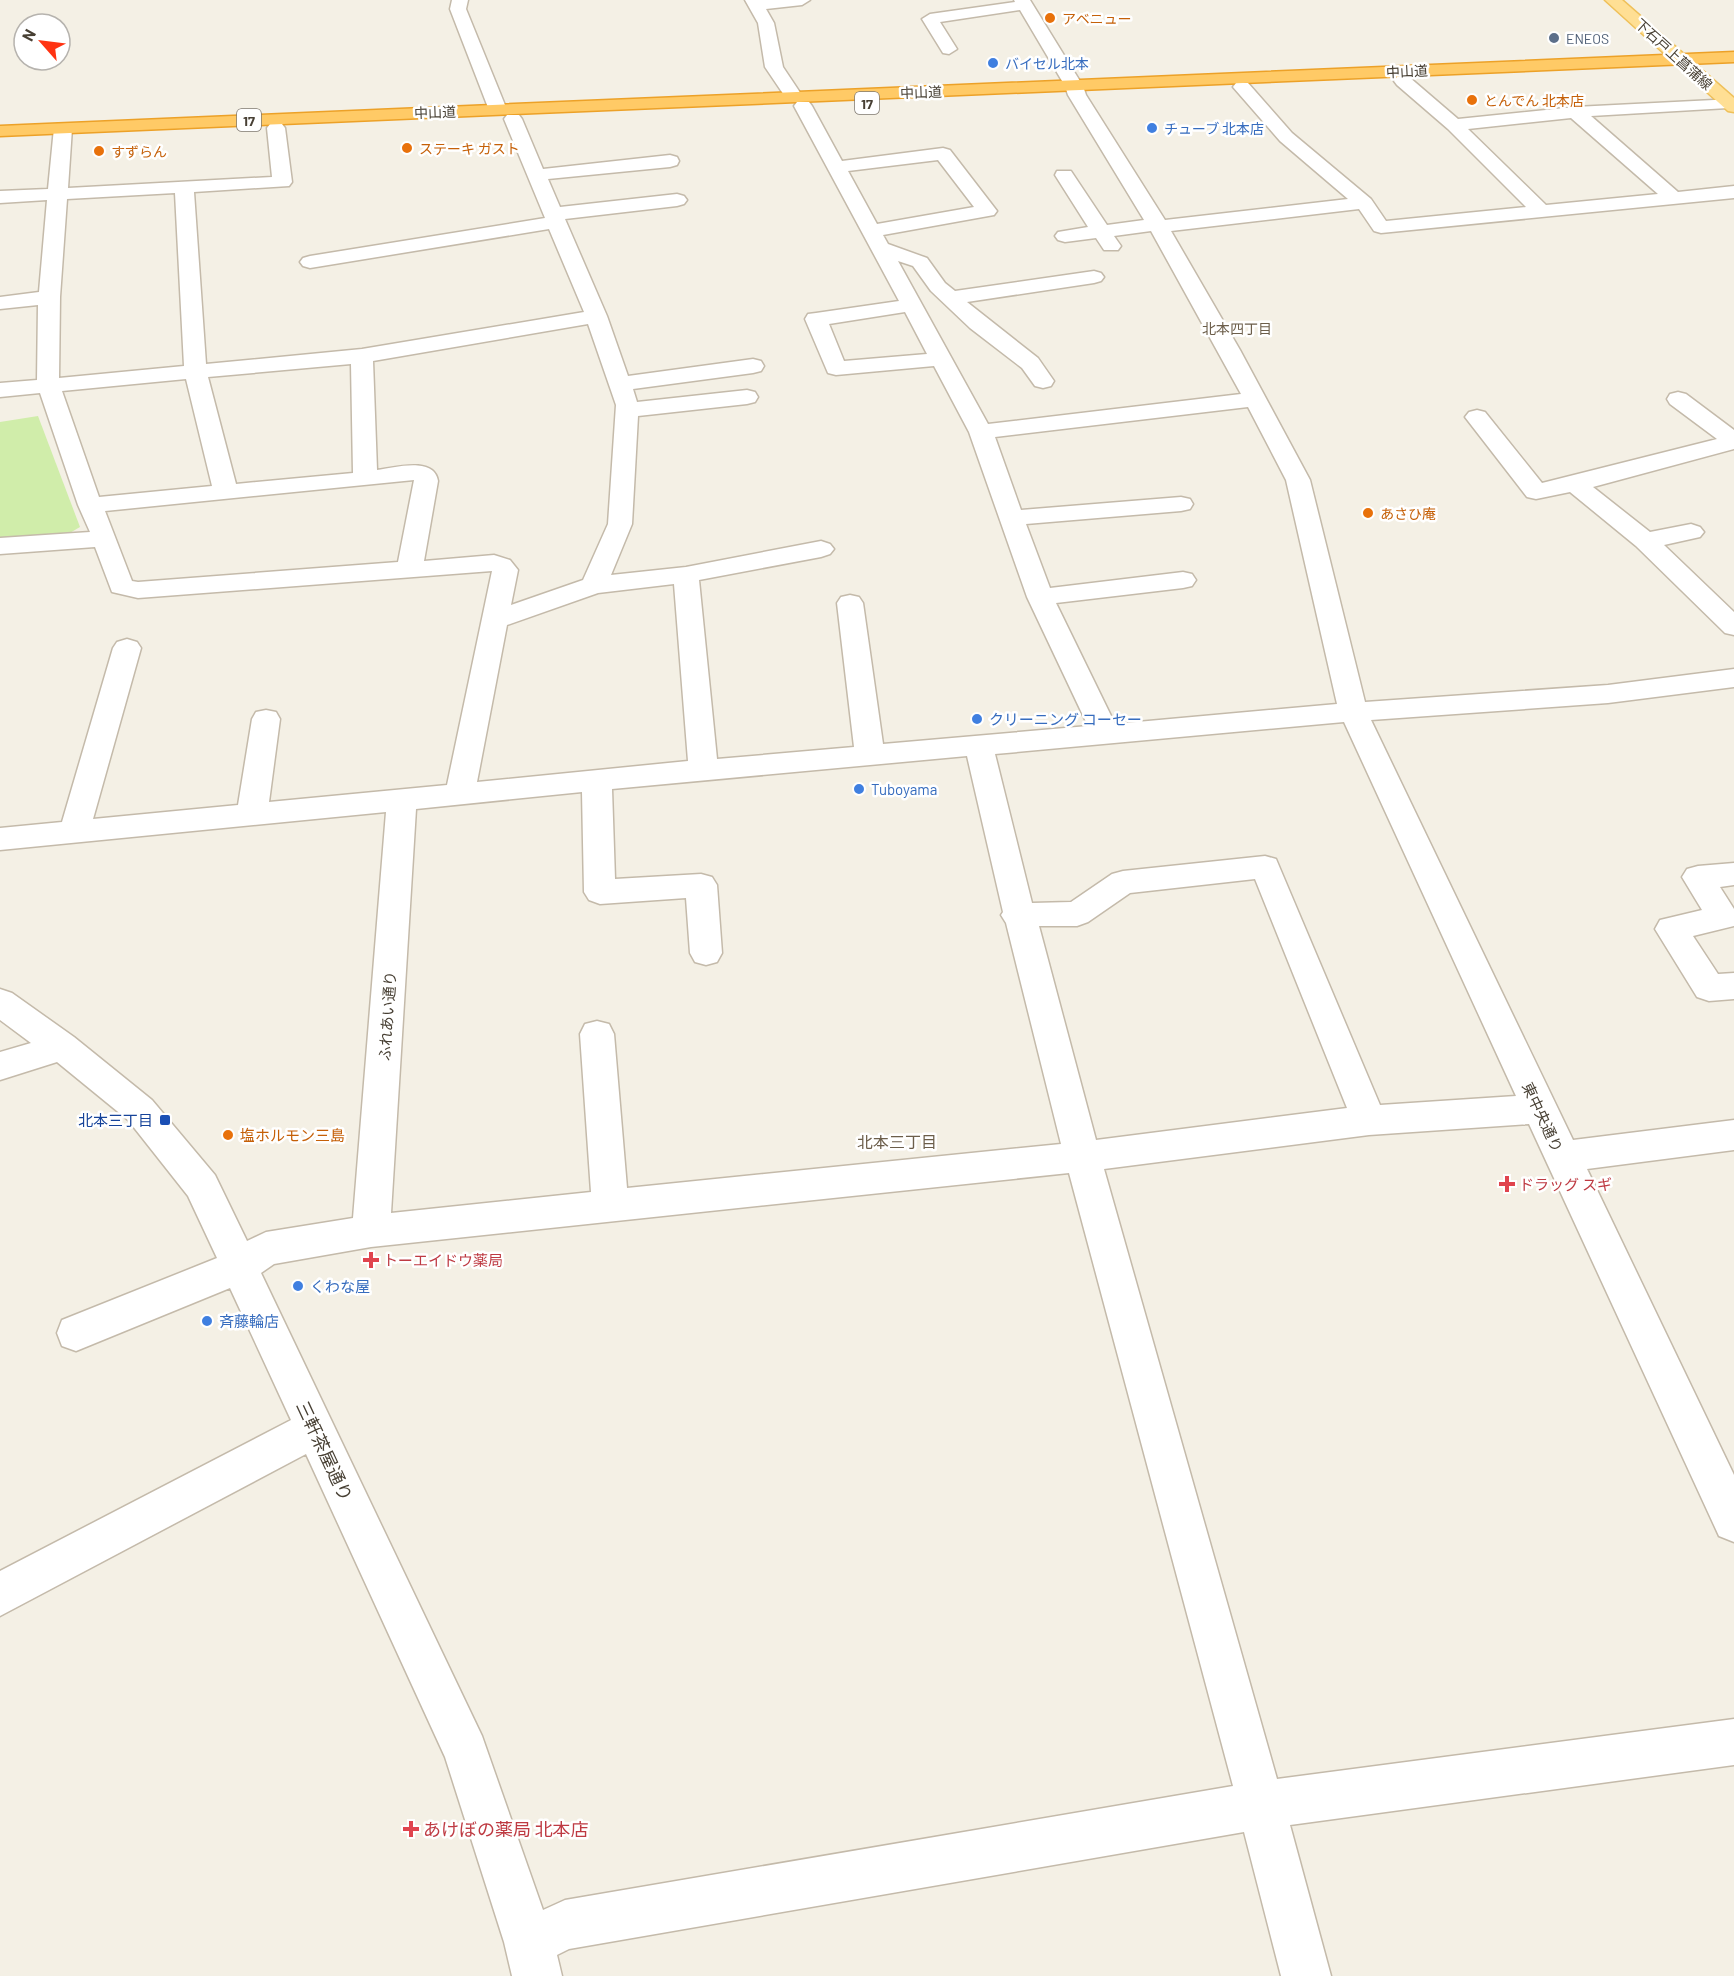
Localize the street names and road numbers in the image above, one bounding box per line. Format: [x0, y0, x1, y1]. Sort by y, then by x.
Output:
street label: 下石戸上菖蒲線 [1632, 15, 1716, 93]
street label: 中山道 [1386, 61, 1428, 81]
street label: 中山道 [900, 83, 942, 101]
road number: 17 [855, 92, 879, 114]
street label: 中山道 [414, 103, 456, 121]
road number: 17 [237, 109, 261, 131]
street label: ふれあい通り [375, 970, 399, 1062]
street label: 東中央通り [1519, 1079, 1567, 1155]
street label: 三軒茶屋通り [292, 1397, 358, 1505]

